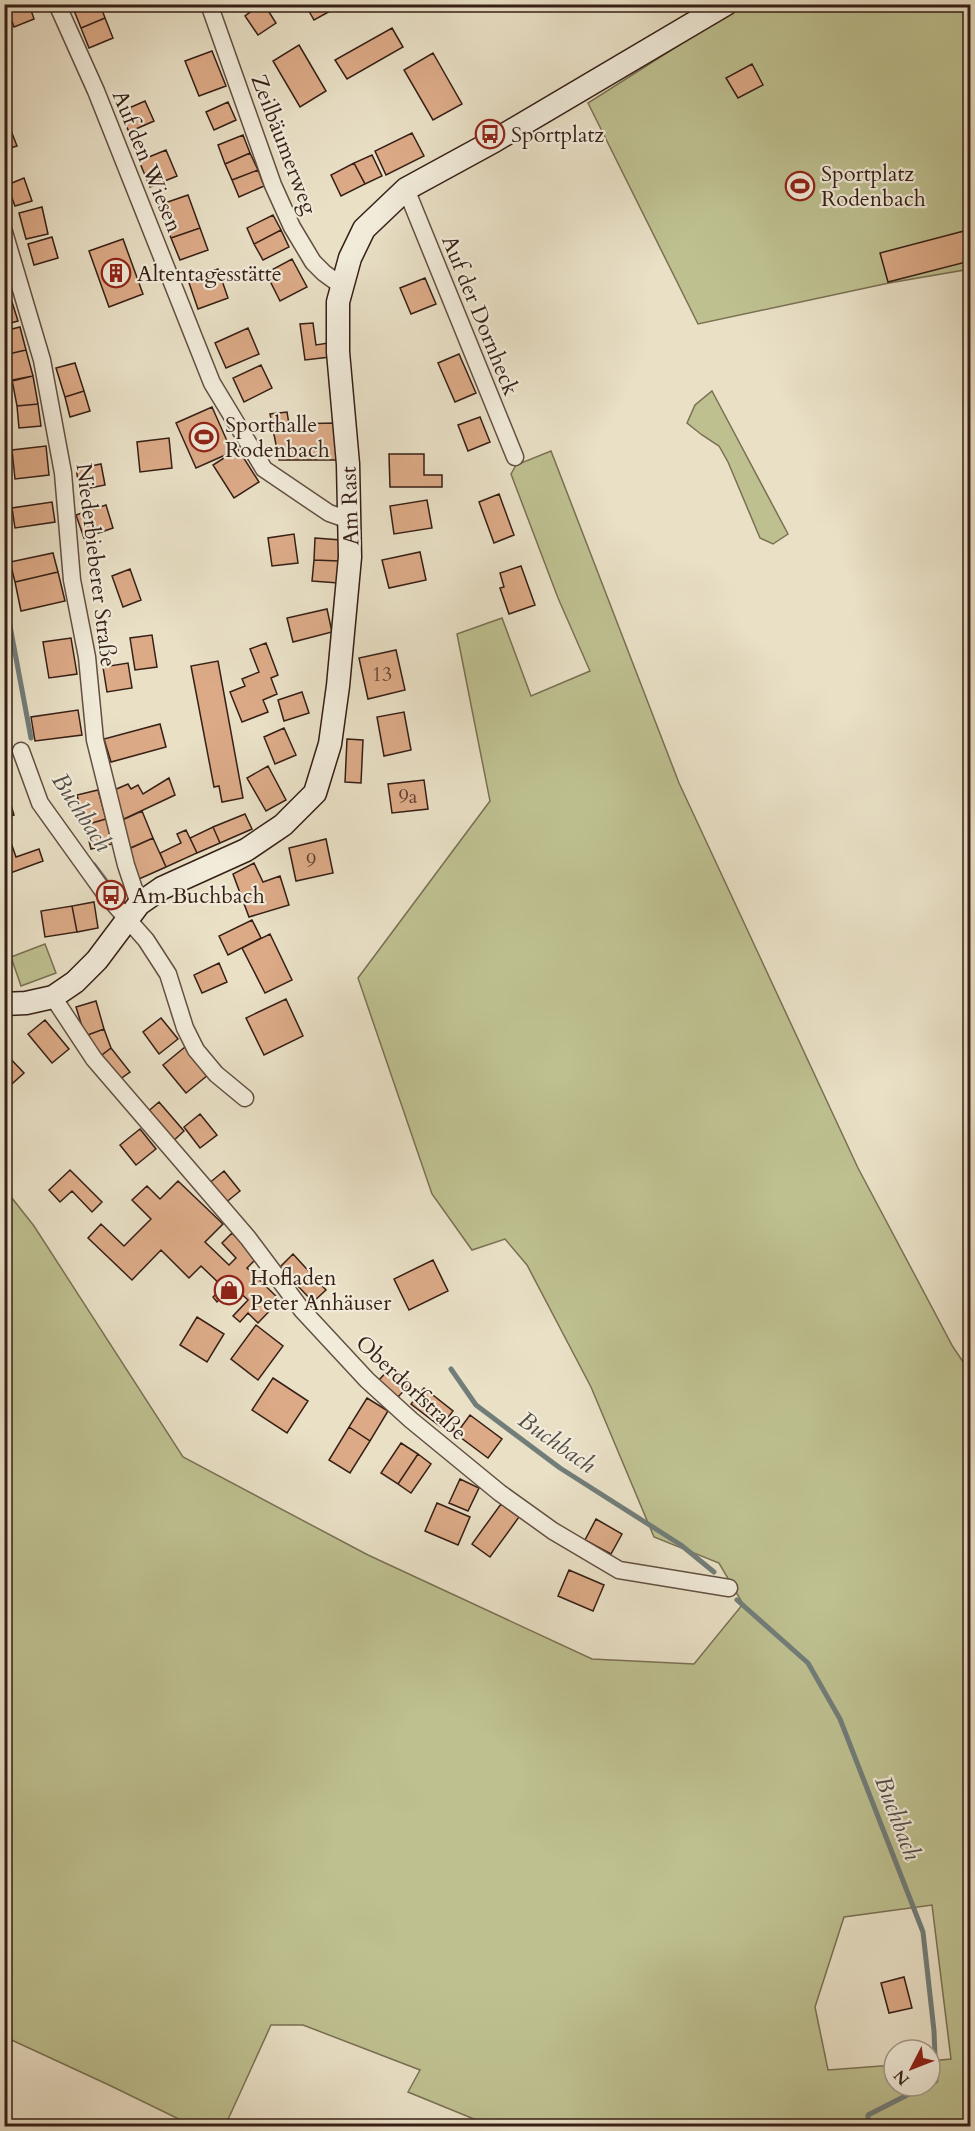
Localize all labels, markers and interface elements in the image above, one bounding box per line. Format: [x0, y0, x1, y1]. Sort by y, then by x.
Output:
street label: Zeilbäumerweg [244, 70, 325, 219]
street label: Auf den Wiesen [105, 86, 189, 237]
bus stop icon: Sportplatz [474, 118, 506, 150]
place label: Sportplatz [511, 120, 604, 150]
place label: Sportplatz Rodenbach [821, 159, 926, 214]
sports icon: Sportplatz Rodenbach [784, 170, 816, 202]
street label: Auf der Dornheck [434, 231, 526, 400]
building icon: Altentagesstätte [100, 257, 132, 289]
place label: Altentagesstätte [137, 259, 282, 289]
place label: Sporthalle Rodenbach [225, 410, 330, 465]
sports icon: Sporthalle Rodenbach [188, 421, 220, 453]
street label: Niederbieberer Straße [69, 462, 123, 669]
street label: Am Rast [334, 466, 366, 546]
house number: 13 [372, 661, 392, 688]
water label: Buchbach [44, 766, 120, 858]
house number: 9a [399, 783, 418, 810]
house number: 9 [306, 847, 316, 874]
bus stop icon: Am Buchbach [95, 879, 127, 911]
place label: Am Buchbach [132, 881, 265, 911]
place label: Hofladen Peter Anhäuser [250, 1263, 392, 1318]
shop icon: Hofladen Peter Anhäuser [213, 1274, 245, 1306]
street label: Oberdorfstraße [349, 1328, 474, 1447]
water label: Buchbach [511, 1404, 603, 1481]
water label: Buchbach [866, 1771, 929, 1866]
north arrow [882, 2038, 942, 2098]
text: N [889, 2065, 914, 2090]

